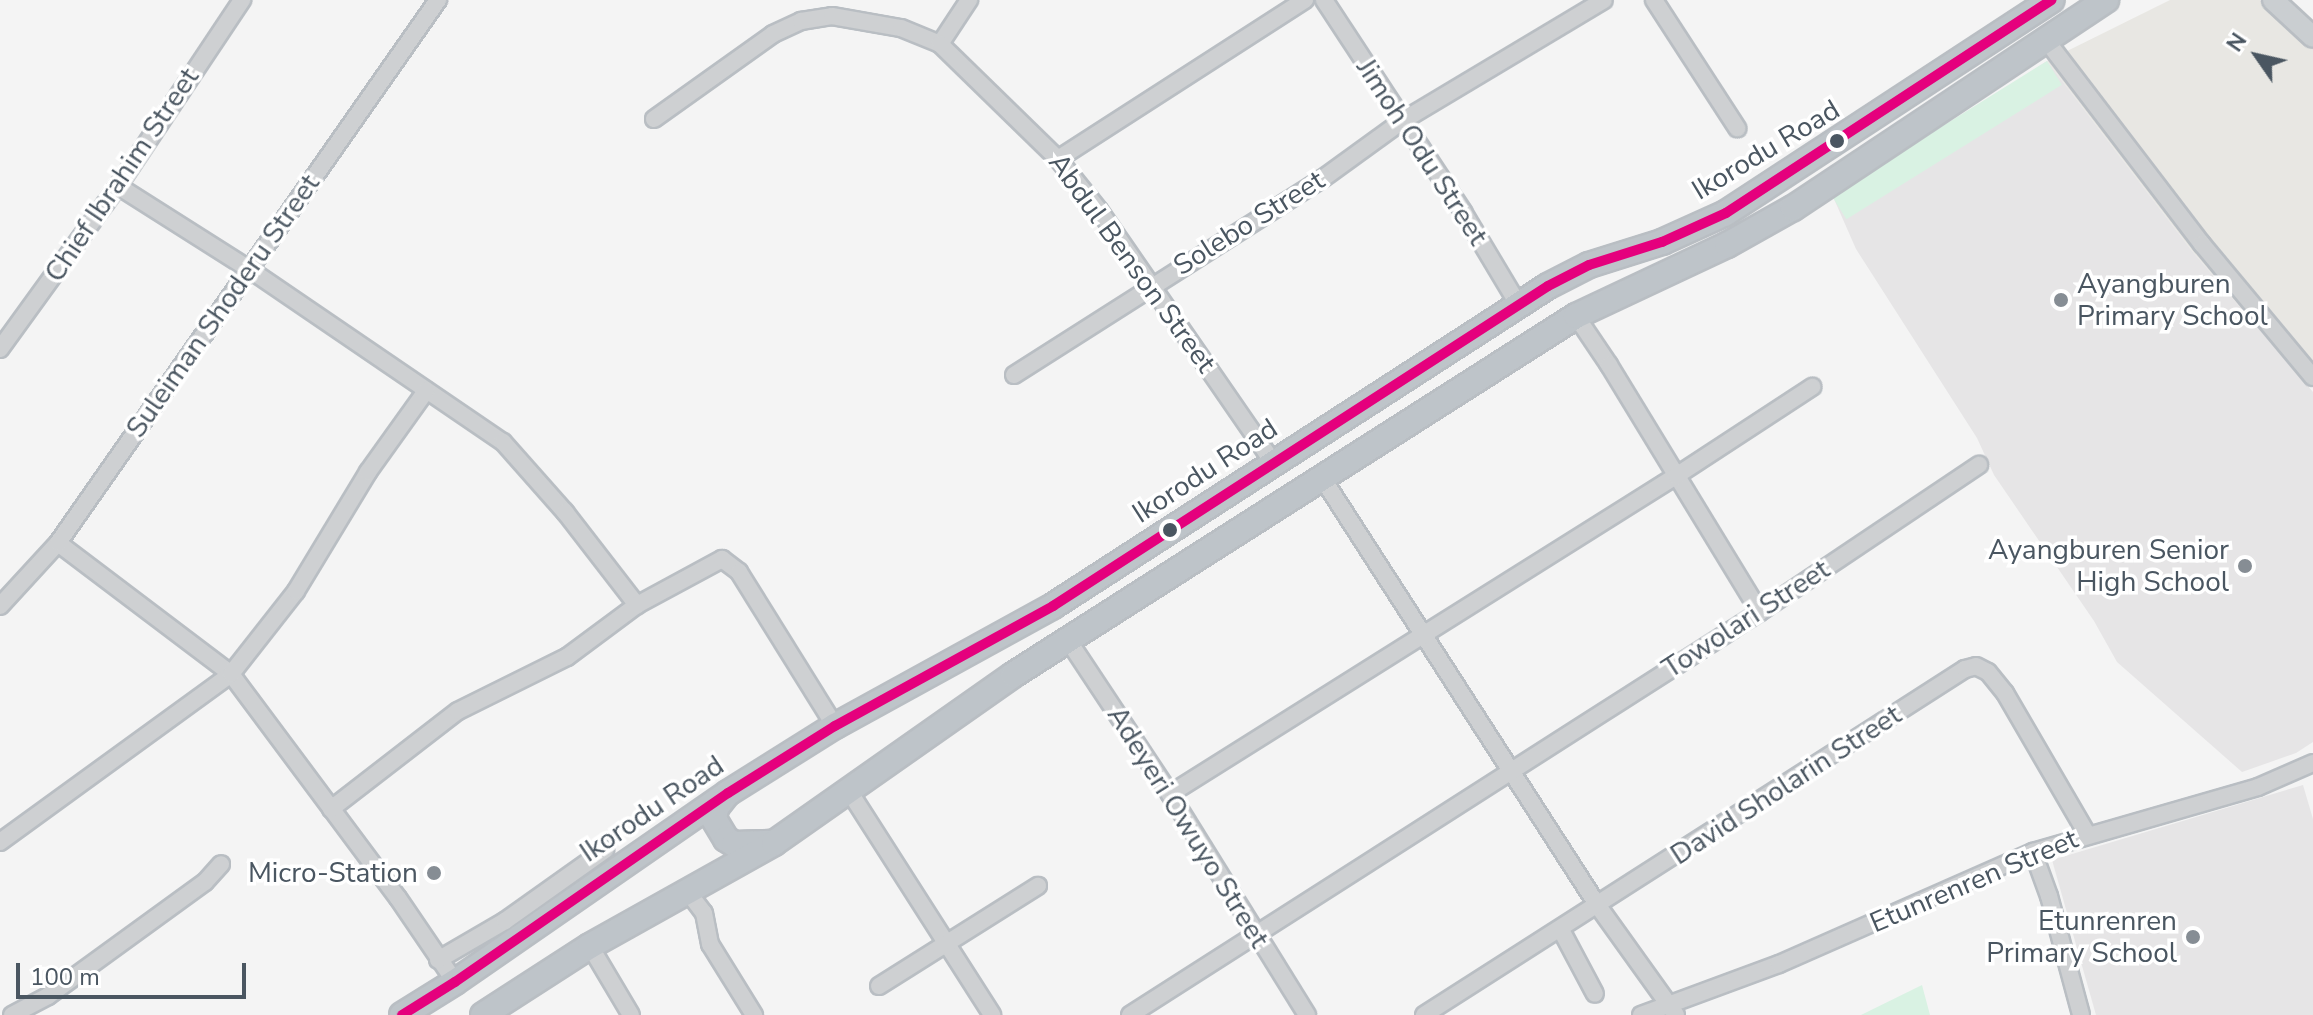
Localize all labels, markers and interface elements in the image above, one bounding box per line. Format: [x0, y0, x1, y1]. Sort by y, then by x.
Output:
north arrow [2217, 16, 2297, 96]
text: N [2220, 27, 2254, 58]
street label: Jimoh Odu Street [1349, 53, 1495, 251]
street label: Chief Ibrahim Street [38, 62, 206, 288]
street label: Ikorodu Road [1686, 93, 1846, 207]
unlabelled marker [1829, 133, 1845, 149]
street label: Abdul Benson Street [1041, 147, 1223, 379]
street label: Solebo Street [1167, 163, 1331, 283]
street label: Suleiman Shoderu Street [119, 168, 327, 444]
place label: Ayangburen Primary School [2077, 267, 2268, 333]
marker: Ayangburen Primary School [2052, 291, 2070, 309]
street label: Ikorodu Road [1126, 412, 1284, 530]
unlabelled marker [1162, 522, 1178, 538]
place label: Ayangburen Senior High School [1988, 533, 2229, 599]
street label: Towolari Street [1656, 553, 1836, 685]
marker: Ayangburen Senior High School [2236, 557, 2254, 575]
street label: David Sholarin Street [1665, 698, 1907, 872]
street label: Adeyeri Owuyo Street [1100, 700, 1276, 954]
street label: Ikorodu Road [574, 749, 730, 869]
street label: Etunrenren Street [1865, 822, 2083, 940]
place label: Micro-Station [248, 856, 418, 890]
marker: Micro-Station [425, 864, 443, 882]
place label: Etunrenren Primary School [1986, 904, 2177, 970]
marker: Etunrenren Primary School [2184, 928, 2202, 946]
scale bar [20, 947, 250, 997]
text: 100 m [30, 961, 100, 993]

